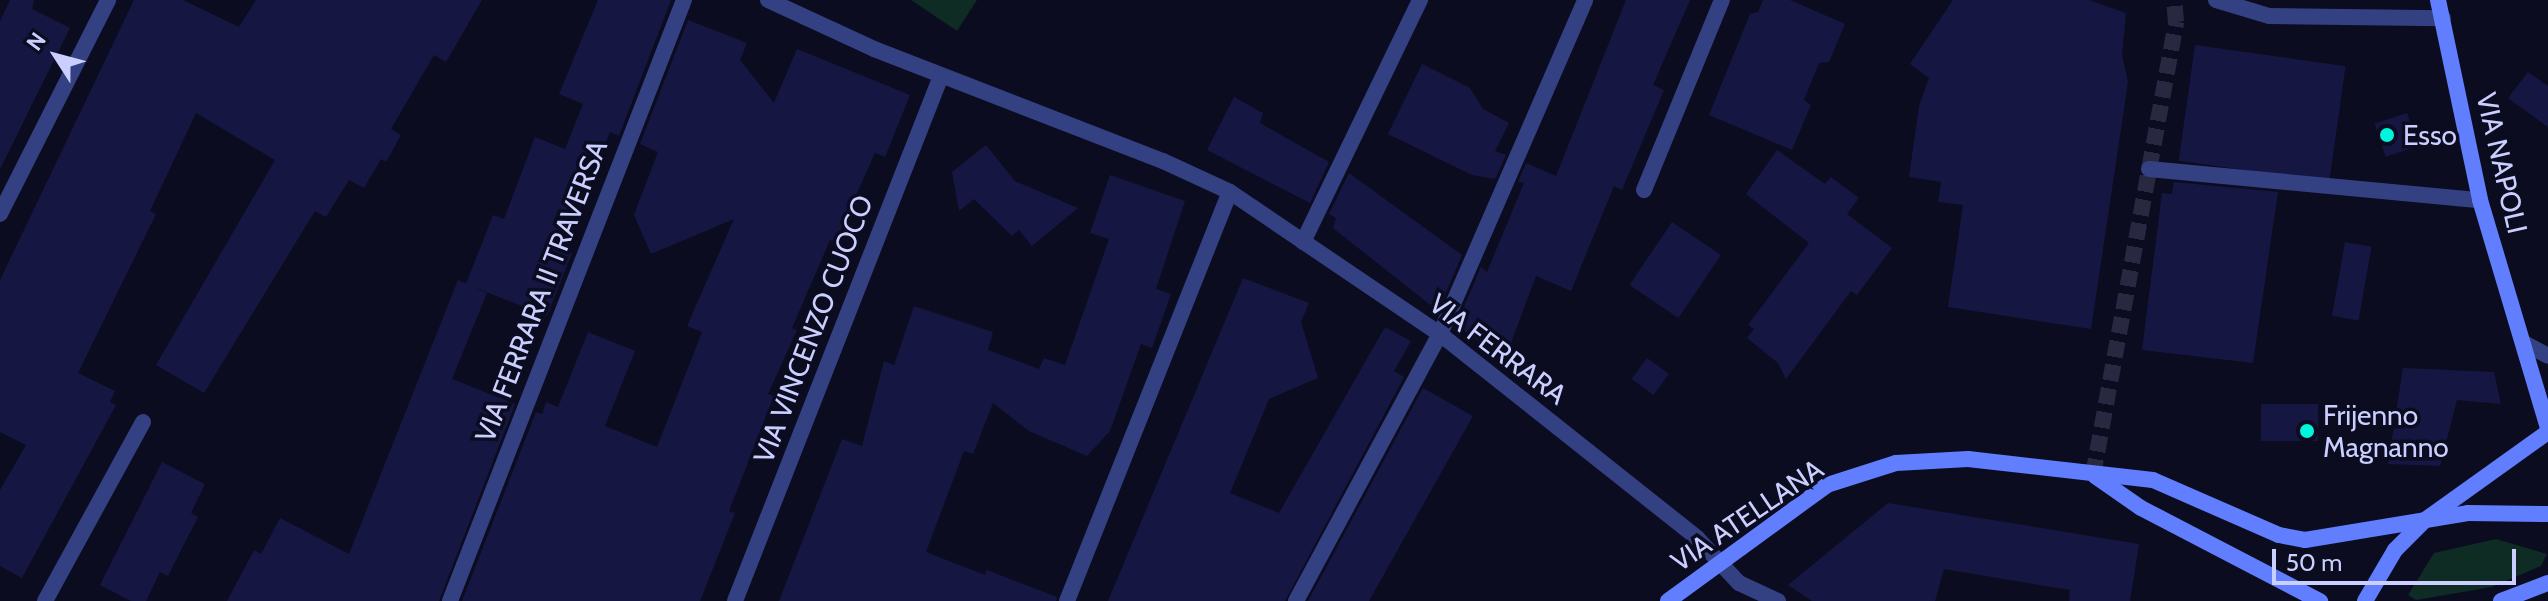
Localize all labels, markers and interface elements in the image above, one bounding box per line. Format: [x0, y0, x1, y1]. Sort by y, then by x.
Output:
north arrow [16, 16, 96, 96]
text: N [21, 27, 52, 56]
street label: VIA NAPOLI [2469, 89, 2535, 237]
place label: Esso [2403, 118, 2457, 152]
marker: Esso [2378, 126, 2396, 144]
street label: VIA FERRARA II TRAVERSA [468, 135, 614, 447]
street label: VIA VINCENZO CUOCO [746, 190, 880, 468]
street label: VIA FERRARA [1423, 287, 1573, 411]
place label: Frijenno Magnanno [2323, 398, 2449, 464]
marker: Frijenno Magnanno [2298, 422, 2316, 440]
street label: VIA ATELLANA [1665, 452, 1829, 578]
scale bar [2276, 533, 2520, 583]
text: 50 m [2286, 548, 2342, 577]

